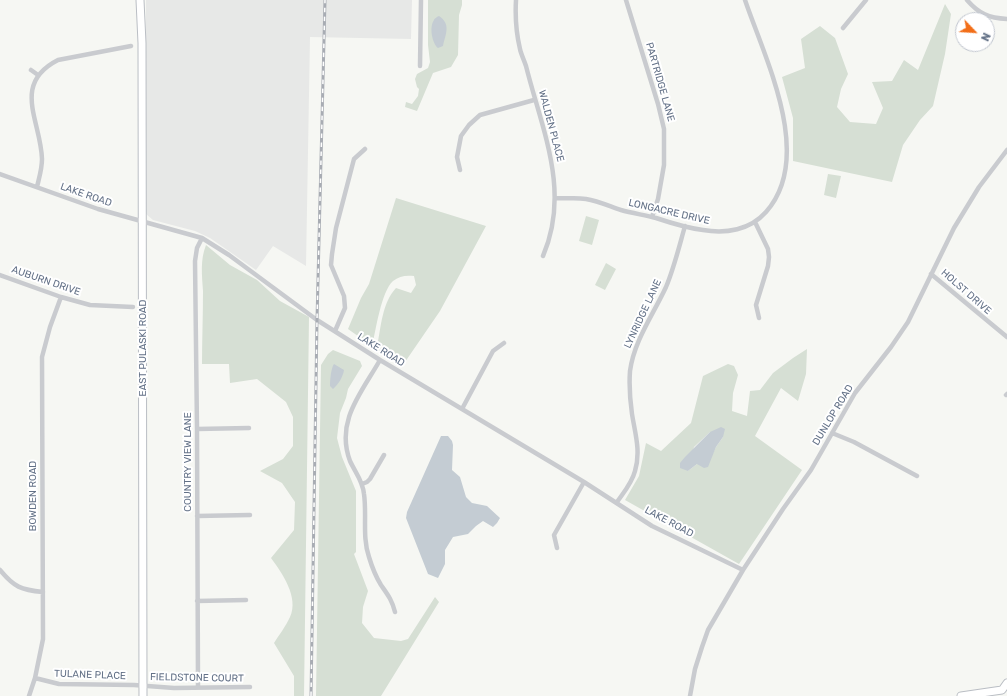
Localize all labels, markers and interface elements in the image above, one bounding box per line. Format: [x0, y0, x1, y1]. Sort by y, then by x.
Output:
north arrow [955, 12, 995, 52]
text: N [978, 31, 993, 43]
street label: PARTRIDGE LANE [643, 41, 677, 123]
street label: WALDEN PLACE [536, 89, 566, 163]
street label: LAKE ROAD [59, 181, 113, 209]
street label: LONGACRE DRIVE [627, 197, 711, 227]
street label: AUBURN DRIVE [10, 264, 82, 298]
street label: HOLST DRIVE [938, 267, 994, 317]
street label: LYNRIDGE LANE [622, 278, 664, 350]
street label: EAST PULASKI ROAD [137, 300, 149, 396]
street label: LAKE ROAD [355, 331, 407, 369]
street label: DUNLOP ROAD [810, 382, 856, 448]
street label: COUNTRY VIEW LANE [182, 412, 194, 512]
street label: BOWDEN ROAD [27, 461, 39, 531]
street label: LAKE ROAD [643, 504, 695, 540]
street label: TULANE PLACE [54, 668, 126, 682]
street label: FIELDSTONE COURT [150, 671, 244, 685]

